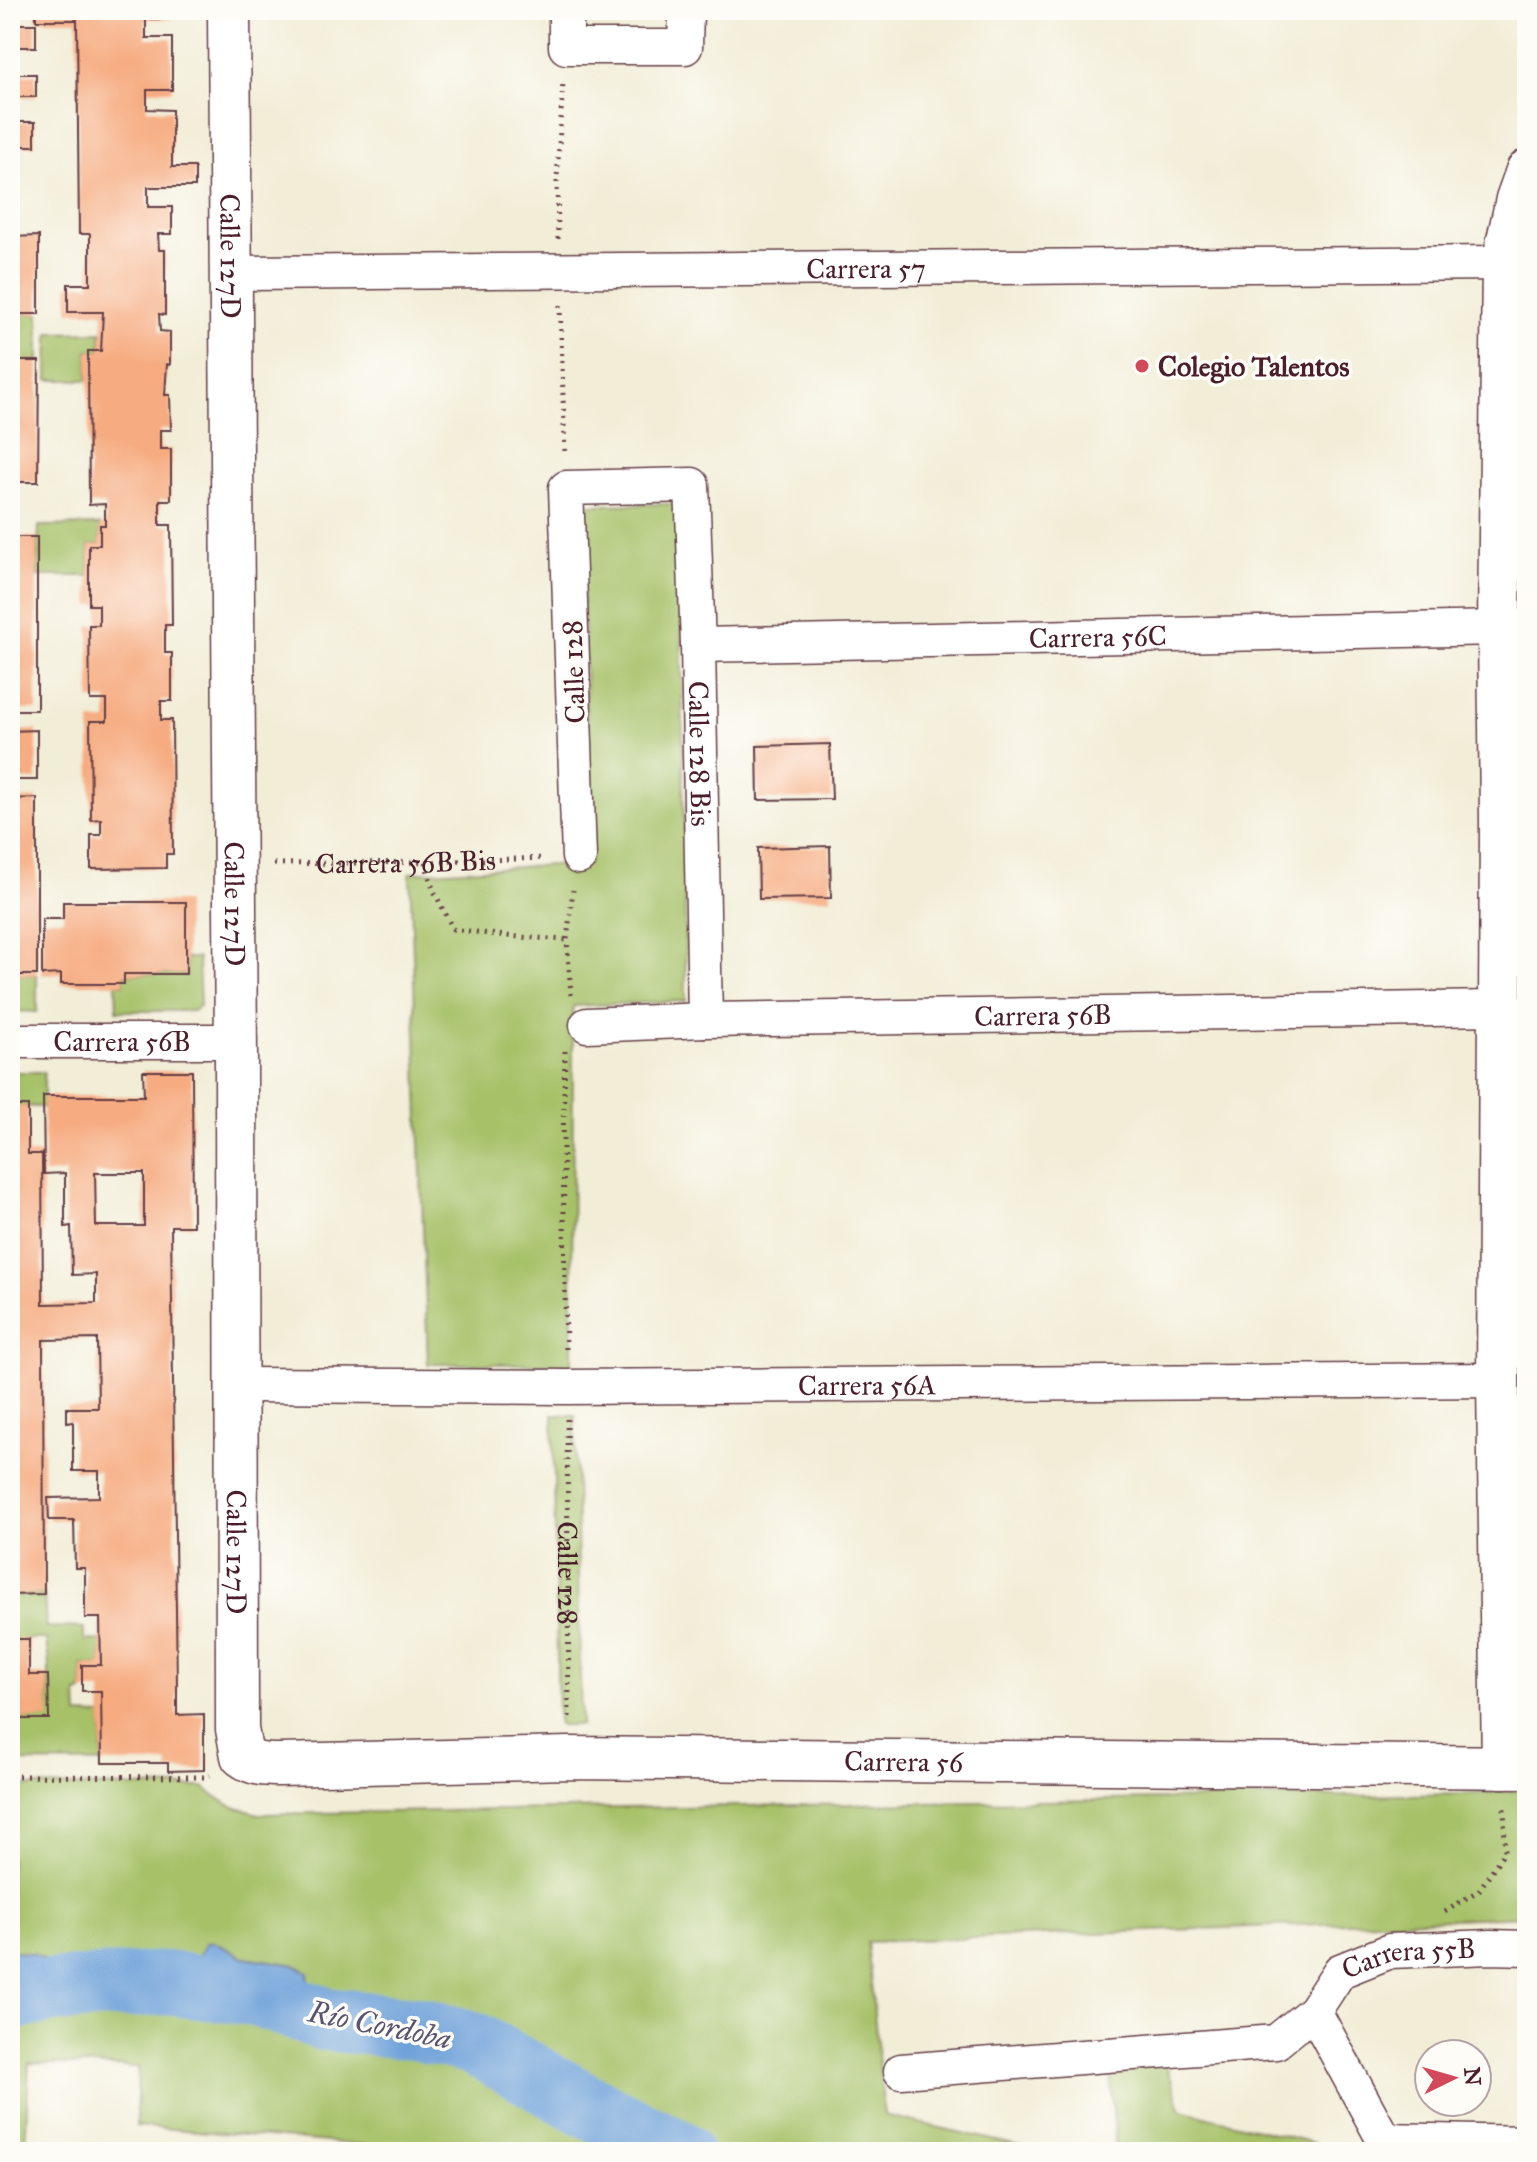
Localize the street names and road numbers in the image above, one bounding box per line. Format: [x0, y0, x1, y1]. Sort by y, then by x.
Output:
street label: Calle 127D [212, 193, 248, 319]
street label: Carrera 57 [806, 251, 926, 286]
street label: Carrera 56C [1028, 618, 1167, 656]
street label: Calle 128 [554, 620, 593, 724]
street label: Calle 128 Bis [681, 680, 718, 827]
street label: Calle 127D [217, 841, 252, 967]
street label: Carrera 56B Bis [316, 843, 497, 881]
street label: Carrera 56B [974, 997, 1112, 1034]
street label: Carrera 56B [53, 1024, 191, 1059]
street label: Carrera 56A [798, 1367, 936, 1403]
street label: Calle 127D [219, 1490, 254, 1614]
street label: Calle 128 [550, 1521, 585, 1625]
street label: Carrera 56 [844, 1744, 965, 1780]
street label: Carrera 55B [1336, 1931, 1476, 1987]

